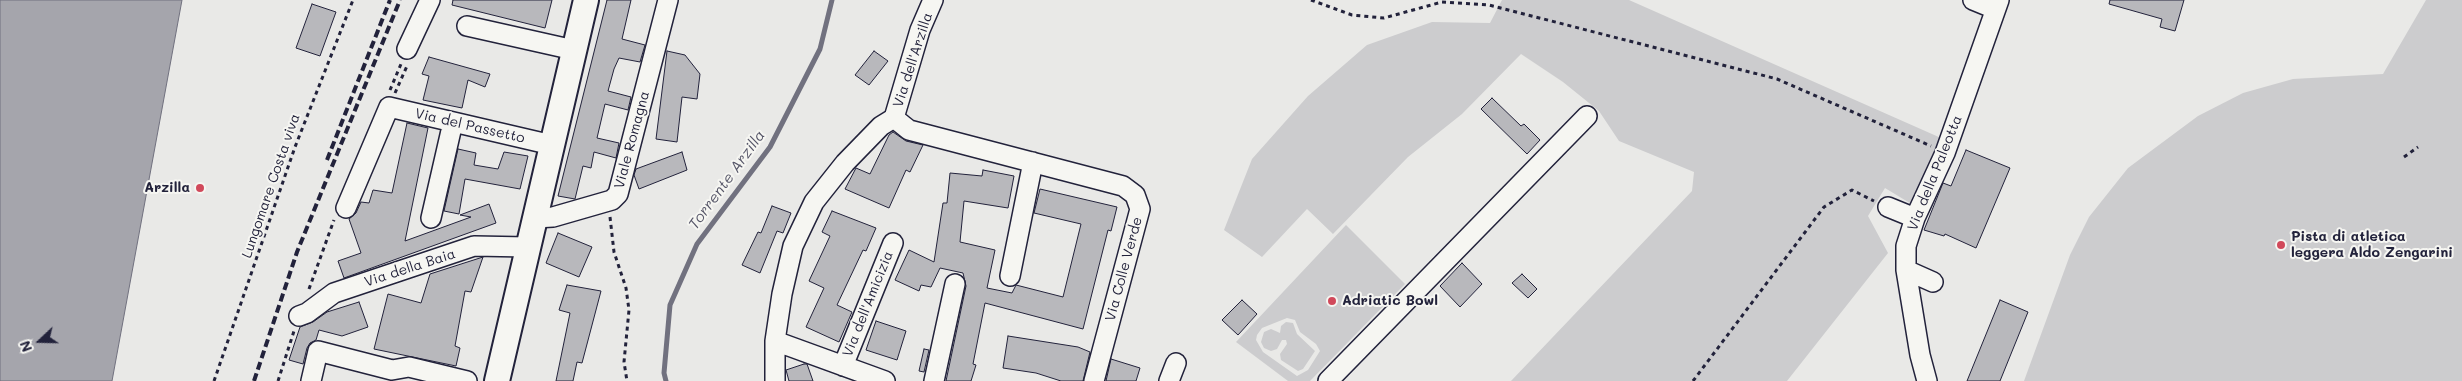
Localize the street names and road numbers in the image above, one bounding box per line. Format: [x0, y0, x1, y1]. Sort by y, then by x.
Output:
street label: Via dell'Arzilla [890, 10, 936, 110]
street label: Viale Romagna [611, 89, 653, 191]
street label: Via del Passetto [413, 105, 527, 147]
street label: Lungomare Costa viva [238, 112, 304, 260]
street label: Via della Paleotta [1904, 113, 1966, 233]
street label: Via Colle Verde [1102, 215, 1146, 323]
street label: Via della Baia [362, 245, 458, 291]
street label: Via dell'Amicizia [839, 249, 897, 359]

